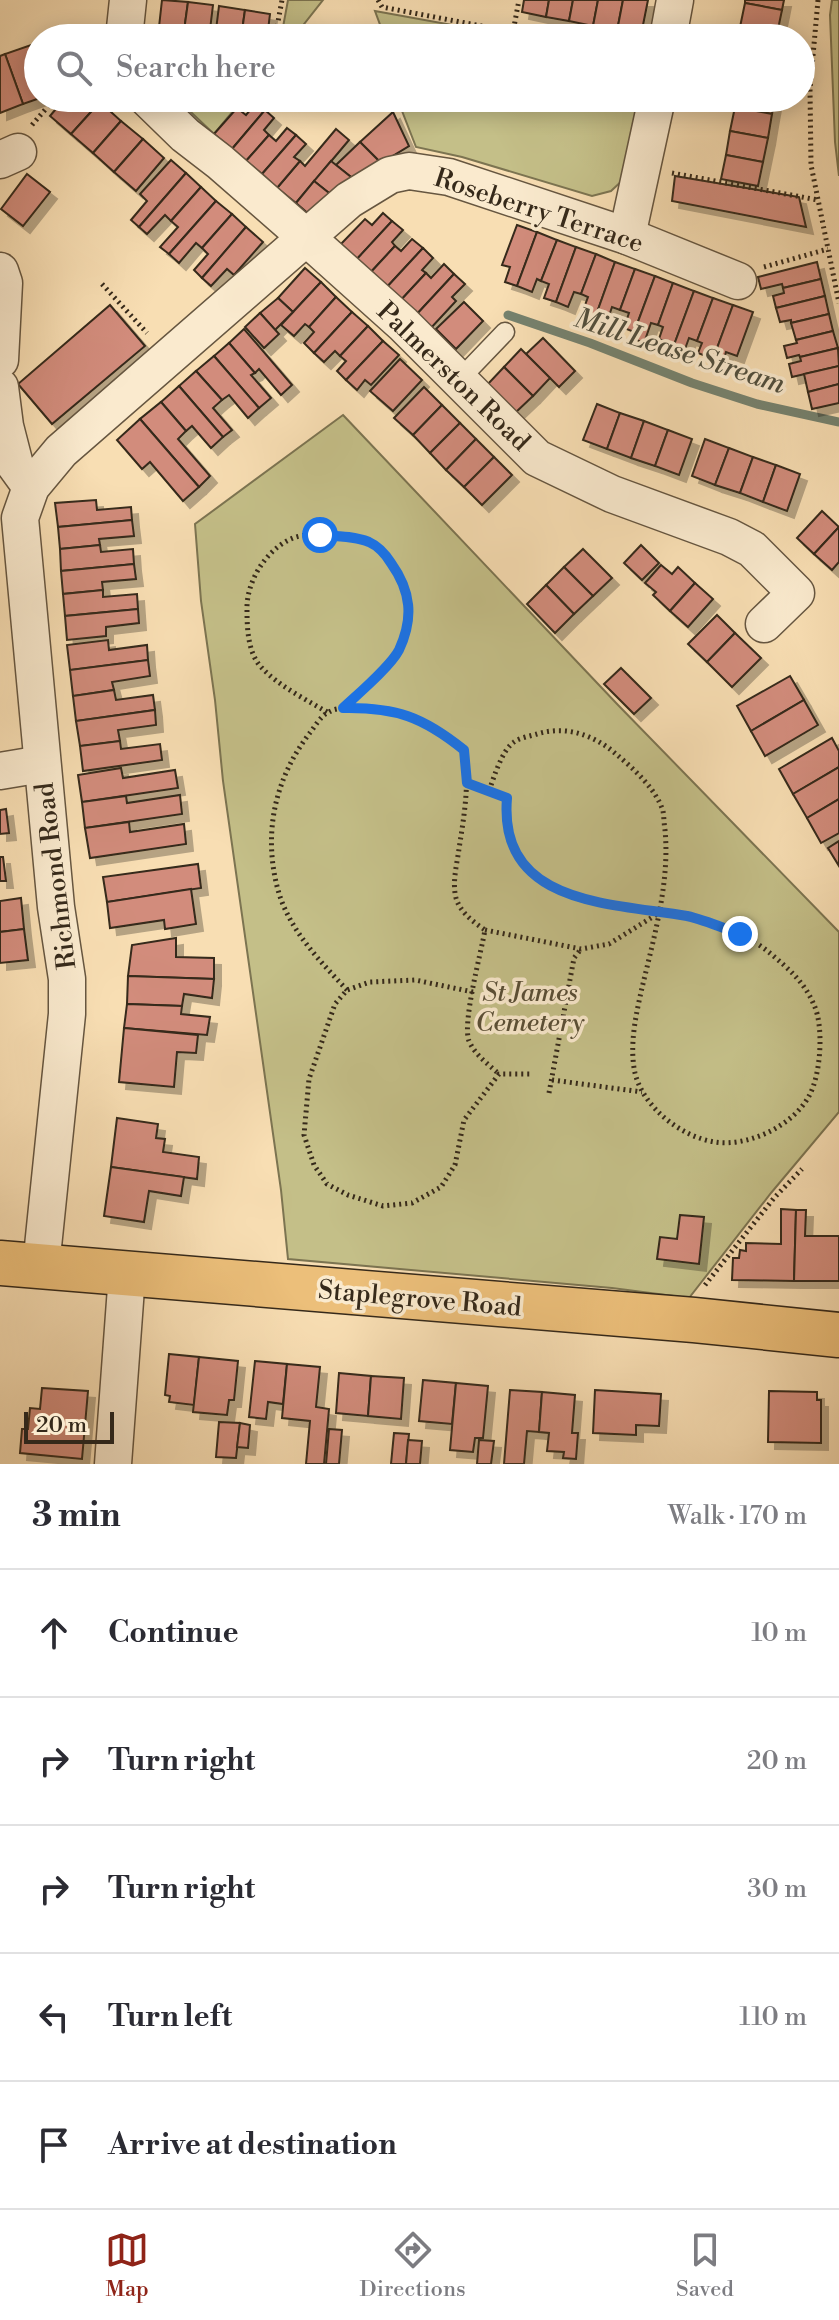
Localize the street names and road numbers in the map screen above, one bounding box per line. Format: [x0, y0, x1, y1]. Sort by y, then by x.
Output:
street label: Roseberry Terrace [430, 162, 647, 260]
street label: Palmerston Road [370, 296, 537, 458]
street label: Richmond Road [29, 780, 83, 971]
street label: Staplegrove Road [317, 1274, 523, 1324]

